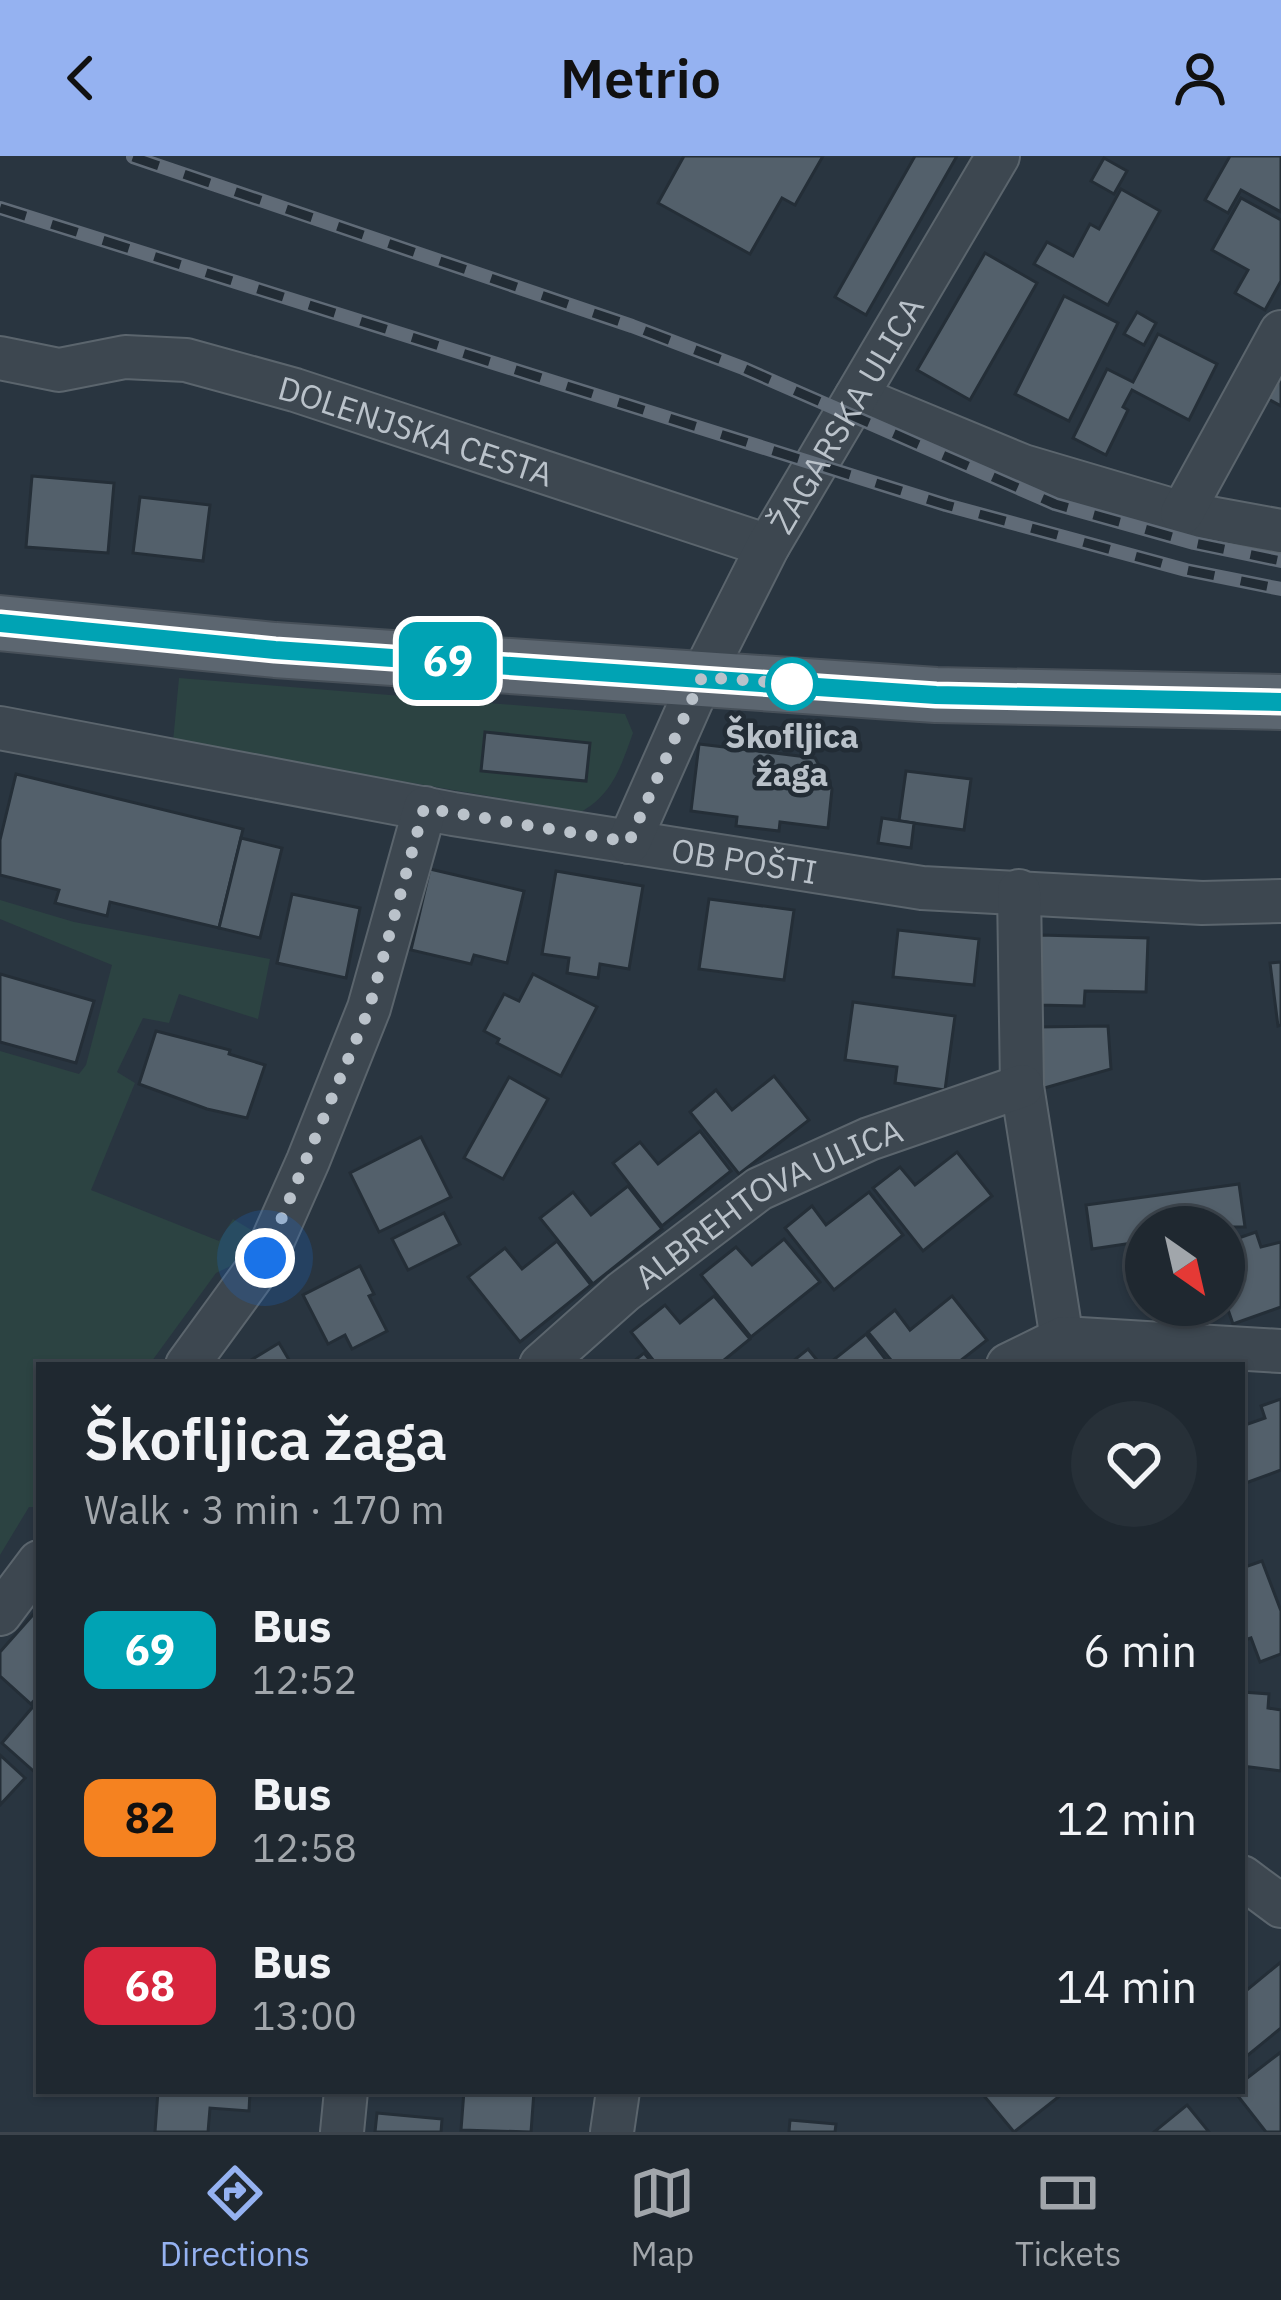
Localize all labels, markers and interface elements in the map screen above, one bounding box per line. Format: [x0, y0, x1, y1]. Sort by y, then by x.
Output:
text: Metrio [560, 43, 721, 113]
icon: back [48, 45, 114, 111]
icon: person [1167, 45, 1233, 111]
street label: ŽAGARSKA ULICA [759, 288, 932, 541]
street label: DOLENJSKA CESTA [274, 365, 559, 495]
line badge: 69 [394, 622, 502, 700]
text: 69 [423, 633, 473, 688]
marker: Škofljica žaga [767, 659, 817, 709]
place label: Škofljica žaga [725, 714, 859, 795]
street label: OB POŠTI [668, 827, 820, 893]
street label: ALBREHTOVA ULICA [625, 1108, 908, 1297]
north arrow [1125, 1206, 1245, 1326]
map controls [1125, 1206, 1245, 1326]
your location [235, 1228, 295, 1288]
button: heart [1071, 1401, 1197, 1527]
text: Škofljica žaga [84, 1402, 447, 1476]
text: Walk · 3 min · 170 m [84, 1484, 445, 1535]
text: Bus [252, 1596, 332, 1654]
text: 6 min [1083, 1621, 1197, 1679]
text: 69 [125, 1622, 175, 1677]
text: 12:52 [252, 1654, 357, 1705]
text: Bus [252, 1764, 332, 1822]
text: 12 min [1056, 1789, 1197, 1847]
text: 82 [125, 1790, 175, 1845]
text: 12:58 [252, 1822, 357, 1873]
text: Bus [252, 1932, 332, 1990]
text: 14 min [1056, 1957, 1197, 2015]
text: 68 [125, 1958, 175, 2013]
text: 13:00 [252, 1990, 357, 2041]
tab: Directions [160, 2160, 310, 2275]
tab: Map [629, 2160, 695, 2275]
tab: Tickets [1015, 2160, 1121, 2275]

